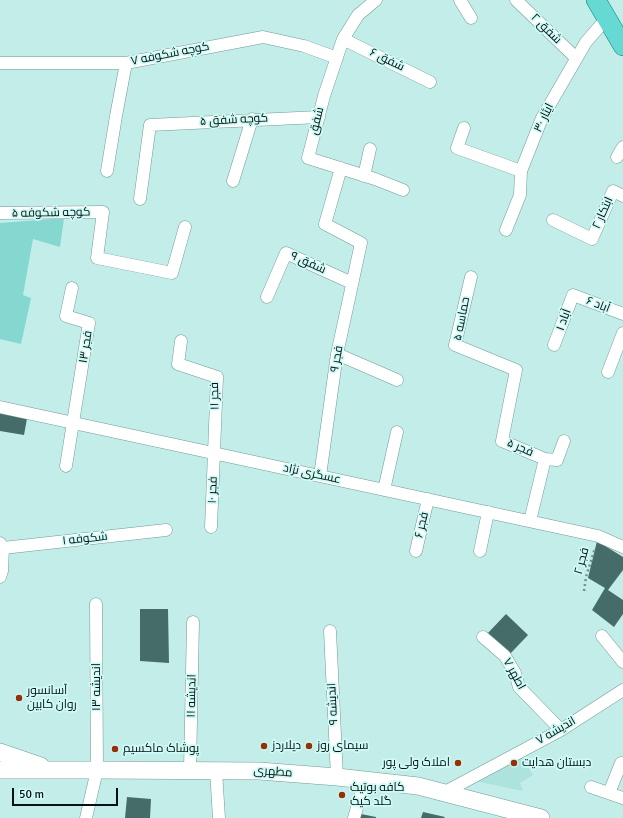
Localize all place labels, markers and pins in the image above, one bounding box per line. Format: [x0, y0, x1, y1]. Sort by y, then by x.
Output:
place label: آسانسور روان کابین [27, 684, 77, 712]
marker: آسانسور روان کابین [14, 693, 24, 703]
place label: دیلاردز [272, 739, 301, 753]
place label: سیمای روز [317, 739, 368, 753]
marker: دیلاردز [259, 741, 269, 751]
marker: سیمای روز [304, 741, 314, 751]
place label: پوشاک ماکسیم [123, 742, 199, 756]
marker: پوشاک ماکسیم [110, 744, 120, 754]
place label: املاک ولی پور [383, 756, 450, 770]
place label: دبستان هدایت [522, 756, 591, 770]
marker: املاک ولی پور [453, 758, 463, 768]
marker: دبستان هدایت [509, 758, 519, 768]
place label: کافه بوتیک گلد کیک [350, 781, 405, 809]
marker: کافه بوتیک گلد کیک [337, 790, 347, 800]

